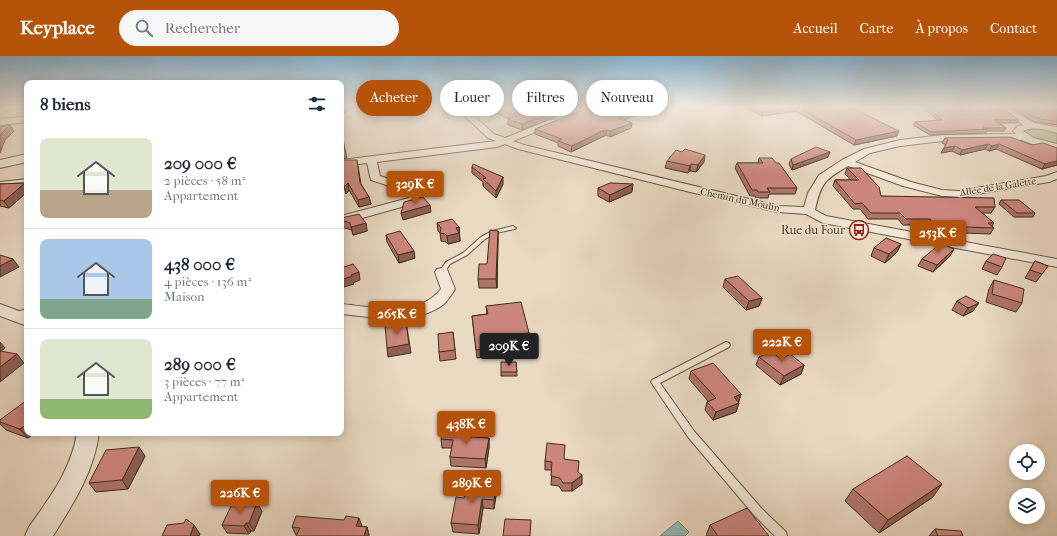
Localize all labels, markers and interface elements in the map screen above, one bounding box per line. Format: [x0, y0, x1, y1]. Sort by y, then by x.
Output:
search box [119, 10, 399, 46]
text: Keyplace [20, 17, 95, 39]
icon: search [133, 17, 155, 39]
text: Rechercher [165, 19, 240, 37]
text: Accueil [793, 20, 838, 37]
text: Carte [860, 20, 893, 37]
text: À propos [915, 20, 968, 37]
text: Contact [990, 20, 1037, 37]
chip: Acheter [356, 80, 432, 116]
chip: Louer [440, 80, 504, 116]
chip: Filtres [512, 80, 578, 116]
chip: Nouveau [586, 80, 668, 116]
icon: filters [306, 93, 328, 115]
text: 8 biens [40, 94, 90, 114]
text: 209 000 € [164, 153, 237, 173]
icon: home [72, 154, 120, 202]
pin: 329K € [382, 171, 448, 205]
text: 2 pièces · 58 m² [164, 173, 245, 188]
street label: Allée de la Galette [958, 175, 1037, 199]
text: 329K € [396, 176, 434, 191]
street label: Chemin du Moulin [699, 186, 781, 214]
text: Appartement [164, 188, 239, 203]
bus stop icon: Rue du Four [848, 219, 870, 241]
pin: 253K € [905, 220, 971, 254]
place label: Rue du Four [781, 223, 846, 237]
text: 253K € [919, 225, 957, 240]
text: 438 000 € [164, 254, 235, 274]
icon: home [72, 255, 120, 303]
text: 4 pièces · 136 m² [164, 274, 251, 289]
text: Maison [164, 289, 205, 304]
pin: 265K € [364, 301, 430, 335]
text: 265K € [377, 306, 417, 321]
pin: 222K € [749, 329, 815, 363]
pin: 209K € [476, 333, 542, 367]
text: 222K € [762, 334, 802, 349]
text: 209K € [489, 338, 529, 353]
text: 289 000 € [164, 354, 236, 374]
icon: home [72, 355, 120, 403]
text: 3 pièces · 77 m² [164, 374, 244, 389]
text: Appartement [164, 389, 239, 404]
pin: 438K € [433, 411, 499, 445]
text: 438K € [446, 416, 486, 431]
map controls [1009, 444, 1045, 524]
button: locate [1009, 444, 1045, 480]
pin: 289K € [439, 470, 505, 504]
text: 289K € [452, 475, 492, 490]
pin: 226K € [207, 480, 273, 514]
text: 226K € [220, 485, 260, 500]
button: layers [1009, 488, 1045, 524]

